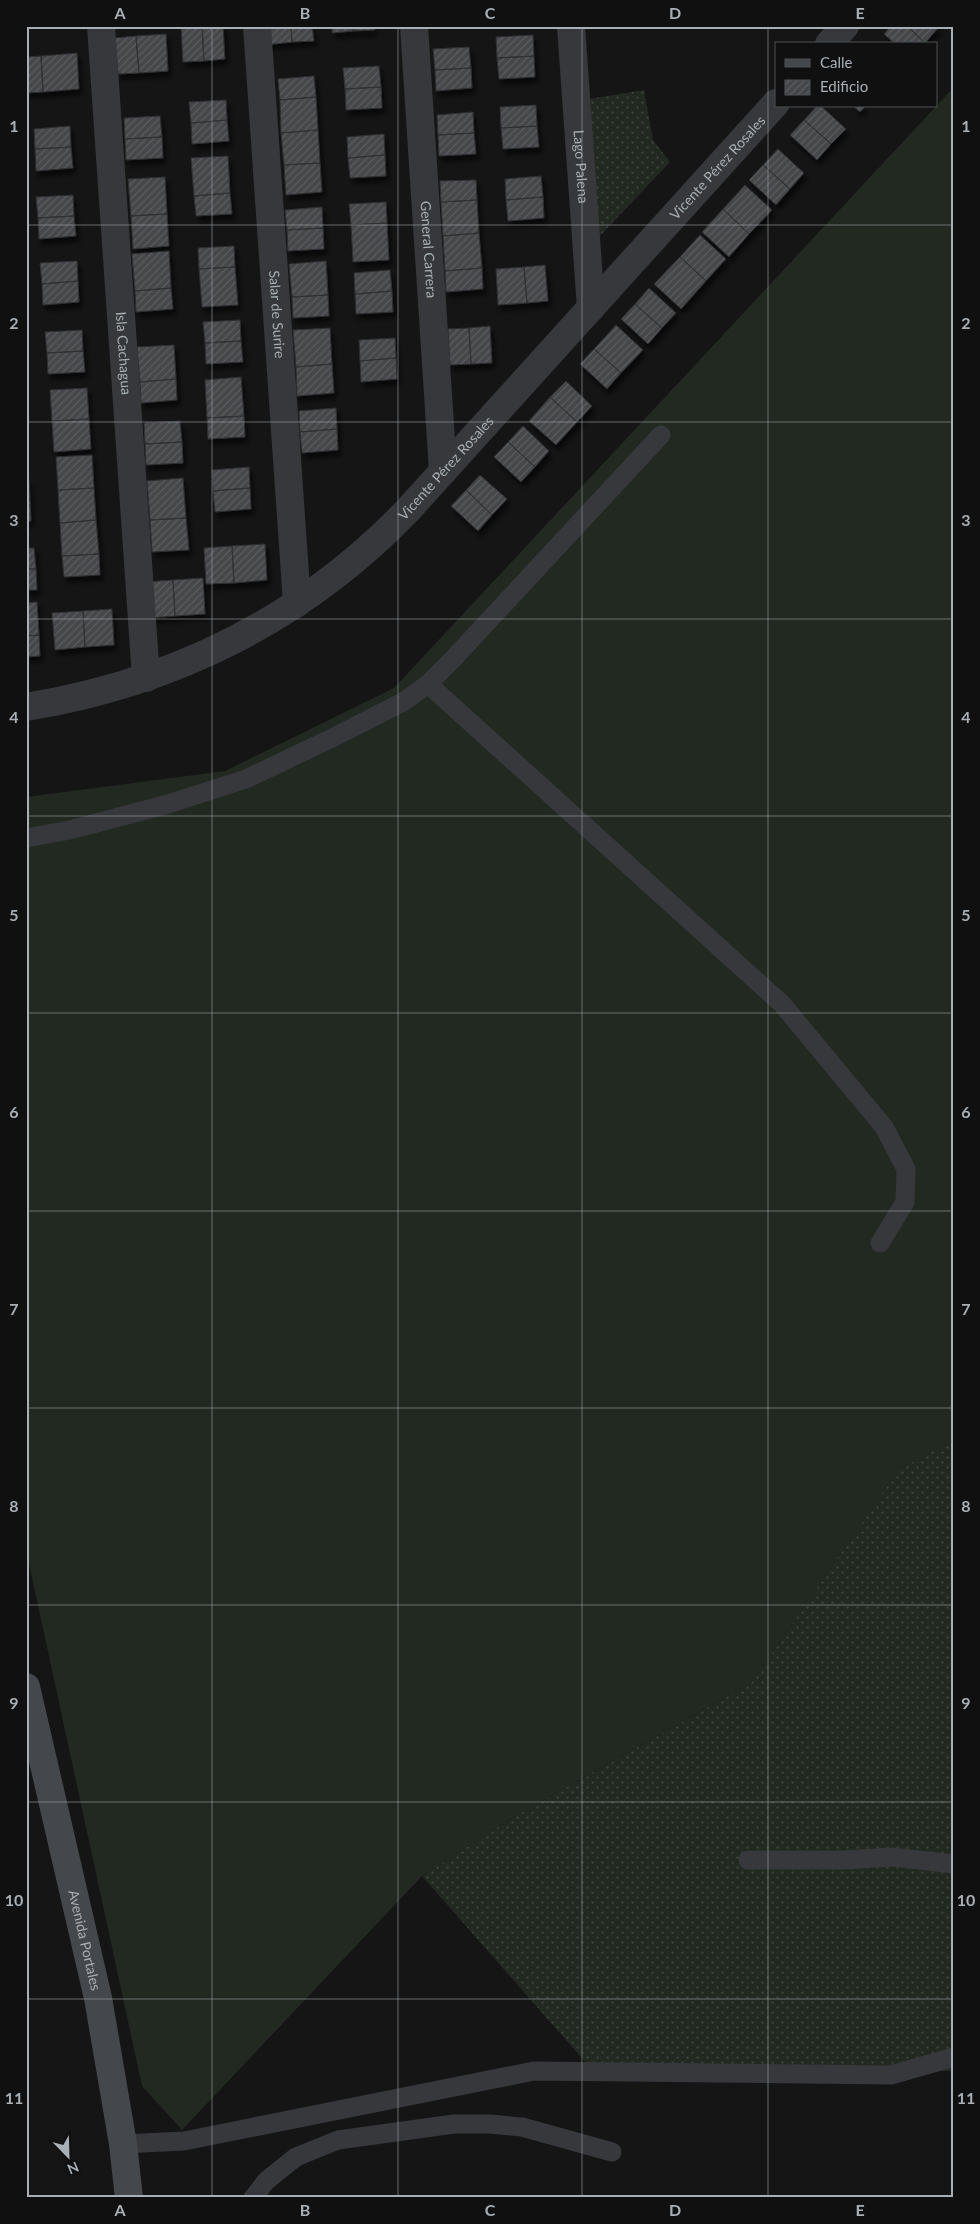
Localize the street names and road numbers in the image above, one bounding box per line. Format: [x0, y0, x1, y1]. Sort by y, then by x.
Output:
street label: Vicente Pérez Rosales [666, 112, 768, 223]
street label: Lago Palena [570, 129, 593, 204]
street label: General Carrera [417, 200, 441, 299]
street label: Salar de Surire [266, 270, 289, 359]
street label: Isla Cachagua [113, 311, 135, 395]
street label: Vicente Pérez Rosales [394, 412, 497, 523]
street label: Avenida Portales [65, 1888, 105, 1992]

